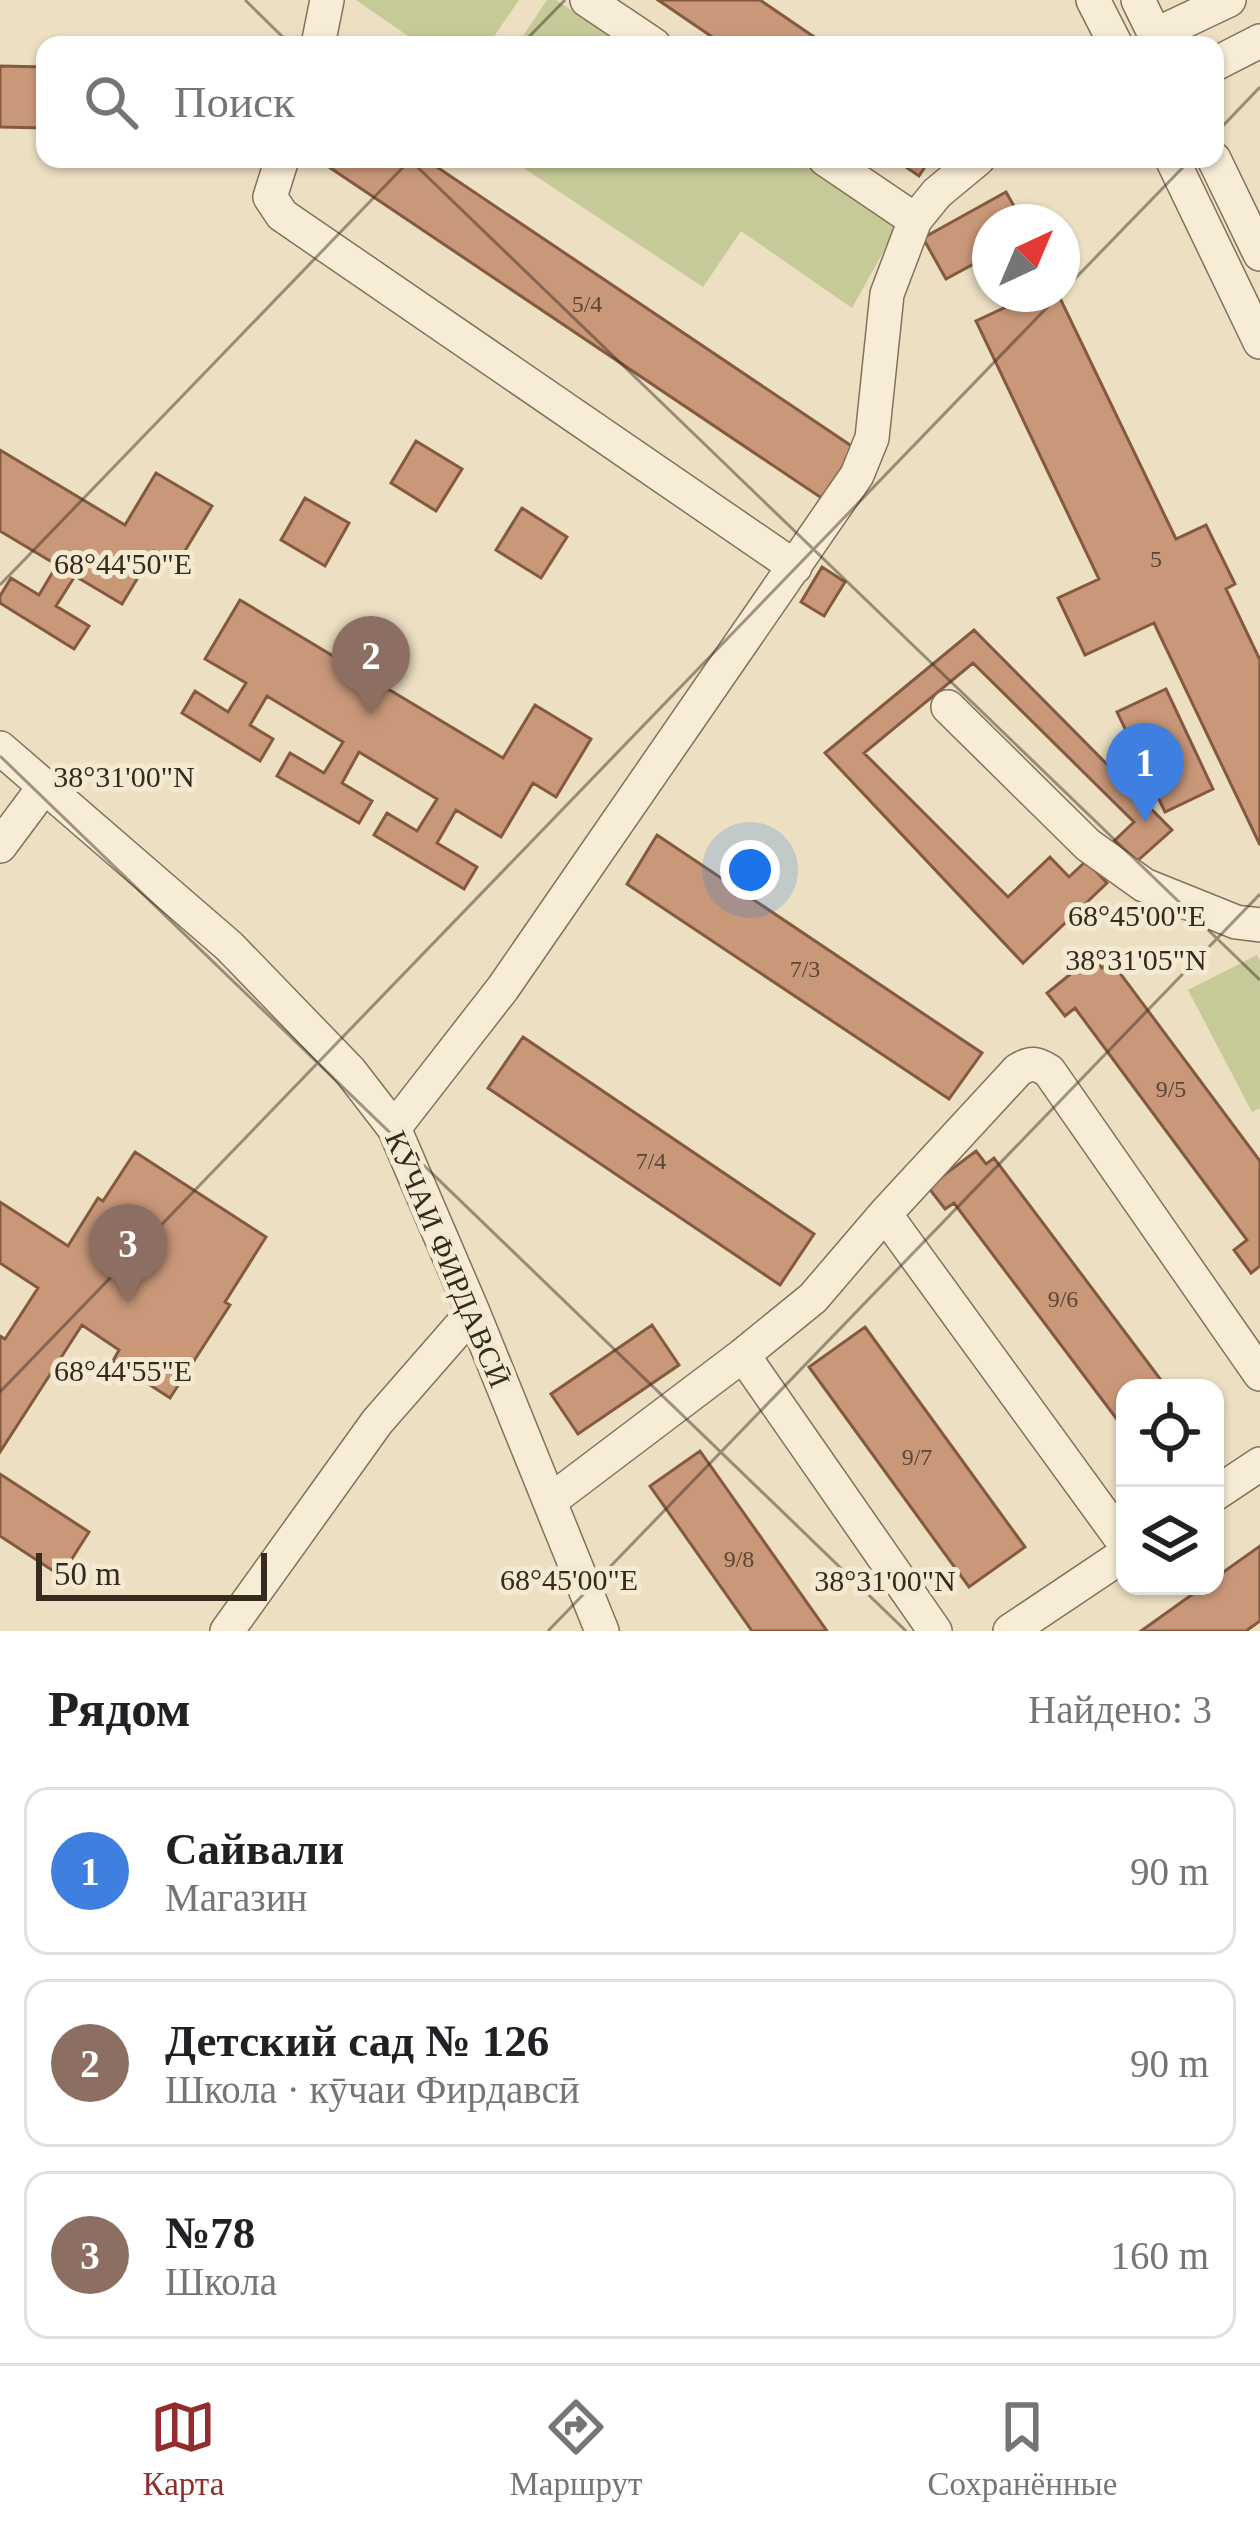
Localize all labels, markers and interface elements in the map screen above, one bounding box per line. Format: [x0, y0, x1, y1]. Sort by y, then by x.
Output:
search box [36, 36, 1224, 168]
icon: search [78, 69, 144, 135]
text: Поиск [174, 77, 295, 127]
north arrow [972, 204, 1080, 312]
house number: 5/4 [572, 291, 602, 317]
house number: 5 [1150, 546, 1162, 572]
text: 68°44'50"E [54, 547, 192, 580]
pin: 2 [332, 616, 410, 715]
pin: 1 [1106, 723, 1184, 822]
text: 38°31'00"N [53, 760, 195, 793]
your location [720, 840, 780, 900]
text: 68°45'00"E [1068, 899, 1206, 932]
text: 38°31'05"N [1065, 943, 1207, 976]
house number: 7/3 [790, 956, 820, 982]
house number: 9/5 [1156, 1076, 1186, 1102]
street label: КӮЧАИ ФИРДАВСӢ [379, 1126, 517, 1392]
house number: 7/4 [636, 1148, 666, 1174]
pin: 3 [89, 1204, 167, 1303]
house number: 9/6 [1048, 1286, 1078, 1312]
text: 68°44'55"E [54, 1354, 192, 1387]
map controls [1116, 1379, 1224, 1595]
button: locate [1116, 1379, 1224, 1487]
house number: 9/7 [902, 1444, 932, 1470]
button: layers [1116, 1487, 1224, 1595]
house number: 9/8 [724, 1546, 754, 1572]
scale bar [36, 1547, 267, 1600]
text: 50 m [54, 1556, 121, 1592]
text: 68°45'00"E [500, 1563, 638, 1596]
text: 38°31'00"N [814, 1564, 956, 1597]
text: Рядом [48, 1681, 191, 1737]
text: Найдено: 3 [1028, 1688, 1212, 1731]
text: Сайвали [165, 1824, 344, 1874]
text: 1 [80, 1850, 100, 1893]
text: 90 m [1130, 1850, 1209, 1893]
text: Магазин [165, 1876, 307, 1919]
text: Детский сад № 126 [165, 2016, 549, 2066]
text: 2 [80, 2042, 100, 2085]
text: 90 m [1130, 2042, 1209, 2085]
text: Школа · кӯчаи Фирдавсӣ [165, 2068, 580, 2111]
text: №78 [165, 2208, 255, 2258]
text: 3 [80, 2234, 100, 2277]
text: 160 m [1110, 2234, 1209, 2277]
text: Школа [165, 2260, 277, 2303]
tab: Карта [143, 2394, 224, 2503]
tab: Маршрут [510, 2394, 642, 2503]
tab: Сохранённые [928, 2394, 1117, 2503]

